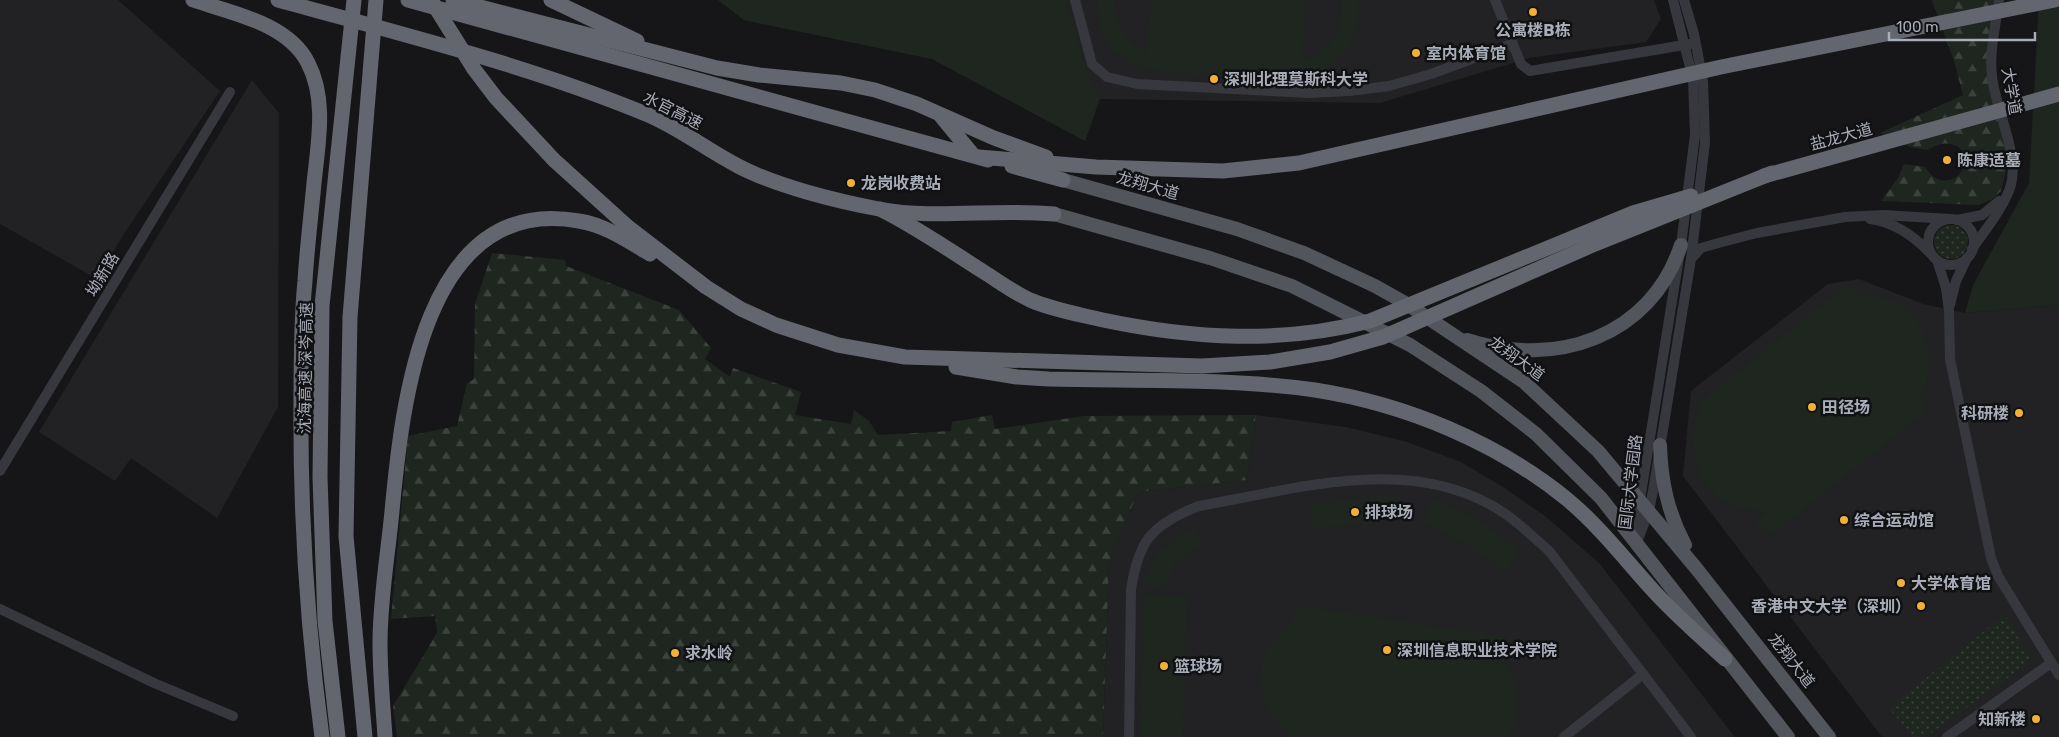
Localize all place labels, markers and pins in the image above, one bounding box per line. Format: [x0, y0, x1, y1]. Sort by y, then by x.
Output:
marker: 公寓楼B栋 [1527, 6, 1539, 18]
place label: 公寓楼B栋 [1495, 21, 1571, 40]
place label: 室内体育馆 [1426, 44, 1506, 63]
marker: 室内体育馆 [1410, 47, 1422, 59]
place label: 深圳北理莫斯科大学 [1224, 70, 1368, 89]
marker: 深圳北理莫斯科大学 [1208, 73, 1220, 85]
place label: 陈康适墓 [1957, 151, 2021, 170]
marker: 陈康适墓 [1941, 154, 1953, 166]
place label: 龙岗收费站 [861, 174, 941, 193]
marker: 龙岗收费站 [845, 177, 857, 189]
place label: 田径场 [1822, 398, 1870, 417]
marker: 田径场 [1806, 401, 1818, 413]
place label: 科研楼 [1961, 404, 2009, 423]
marker: 科研楼 [2013, 407, 2025, 419]
place label: 排球场 [1365, 503, 1413, 522]
marker: 排球场 [1349, 506, 1361, 518]
place label: 综合运动馆 [1854, 511, 1934, 530]
marker: 综合运动馆 [1838, 514, 1850, 526]
place label: 大学体育馆 [1911, 574, 1991, 593]
marker: 大学体育馆 [1895, 577, 1907, 589]
place label: 香港中文大学（深圳） [1751, 597, 1911, 616]
marker: 香港中文大学（深圳） [1915, 600, 1927, 612]
place label: 深圳信息职业技术学院 [1397, 641, 1557, 660]
place label: 求水岭 [685, 644, 733, 663]
marker: 深圳信息职业技术学院 [1381, 644, 1393, 656]
marker: 求水岭 [669, 647, 681, 659]
place label: 篮球场 [1174, 657, 1222, 676]
marker: 篮球场 [1158, 660, 1170, 672]
place label: 知新楼 [1978, 710, 2026, 729]
marker: 知新楼 [2030, 713, 2042, 725]

